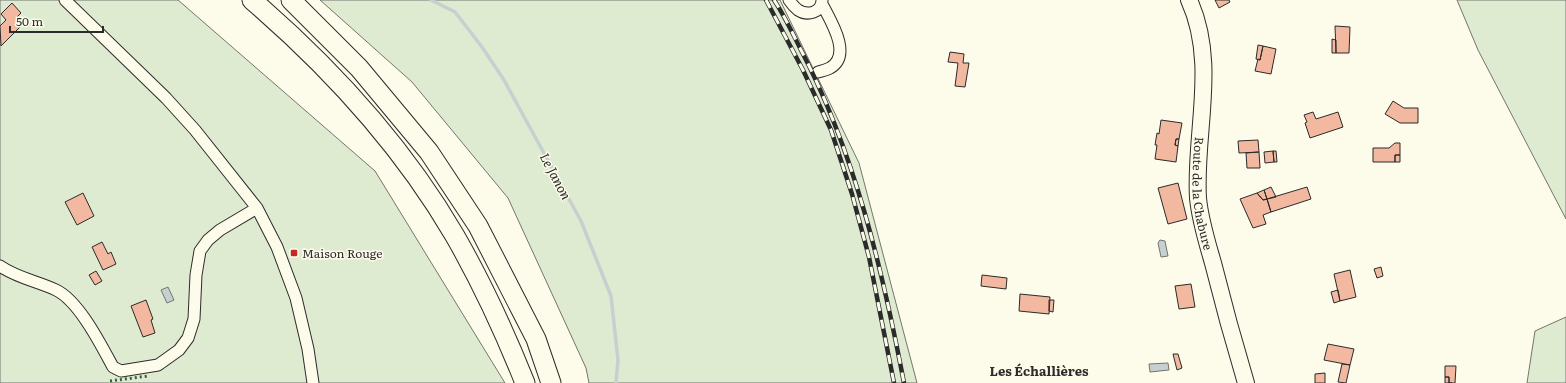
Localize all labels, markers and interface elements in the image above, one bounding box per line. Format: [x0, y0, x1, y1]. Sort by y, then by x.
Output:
scale bar [10, 8, 103, 34]
text: 50 m [16, 12, 43, 30]
street label: Route de la Chabure [1189, 136, 1218, 252]
water label: Le Janon [536, 149, 576, 203]
place label: Maison Rouge [302, 244, 383, 262]
marker: Maison Rouge [289, 248, 299, 258]
district label: Les Échallières [990, 361, 1089, 380]

